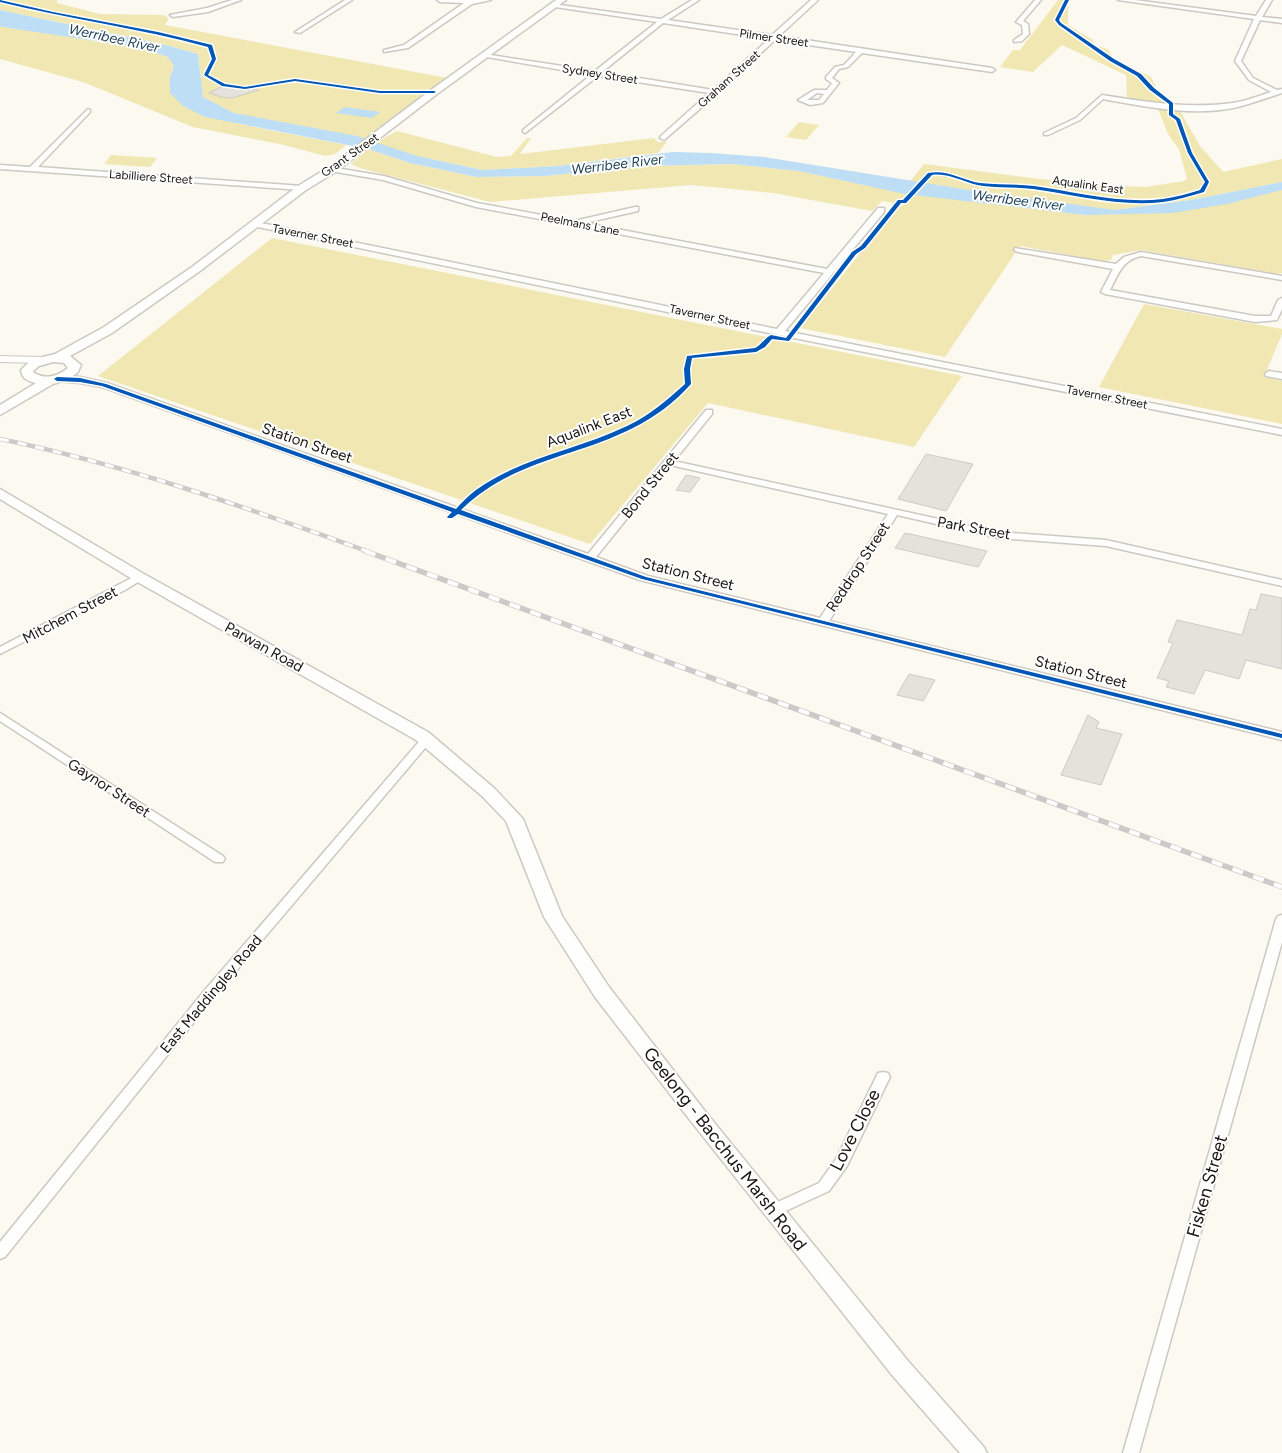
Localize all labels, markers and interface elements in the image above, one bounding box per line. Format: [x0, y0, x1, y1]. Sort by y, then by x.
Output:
water label: Werribee River [67, 21, 162, 57]
street label: Pilmer Street [738, 26, 810, 50]
street label: Graham Street [695, 47, 763, 111]
street label: Sydney Street [561, 61, 639, 87]
street label: Grant Street [319, 130, 382, 180]
water label: Werribee River [570, 150, 665, 179]
street label: Labilliere Street [109, 167, 194, 187]
street label: Aqualink East [1051, 173, 1125, 197]
water label: Werribee River [971, 186, 1066, 215]
street label: Peelmans Lane [540, 210, 621, 239]
street label: Taverner Street [271, 221, 355, 251]
street label: Taverner Street [668, 302, 752, 333]
street label: Taverner Street [1065, 382, 1149, 412]
street label: Aqualink East [544, 402, 635, 452]
street label: Station Street [259, 419, 355, 467]
street label: Bond Street [618, 448, 683, 522]
street label: Park Street [936, 513, 1012, 543]
street label: Reddrop Street [822, 518, 894, 615]
street label: Station Street [640, 554, 736, 594]
street label: Mitchem Street [19, 582, 121, 648]
street label: Parwan Road [222, 618, 306, 676]
street label: Station Street [1033, 652, 1129, 692]
street label: Gaynor Street [64, 755, 154, 822]
street label: East Maddingley Road [156, 931, 266, 1057]
street label: Geelong - Bacchus Marsh Road [639, 1043, 811, 1255]
street label: Love Close [825, 1085, 885, 1174]
street label: Fisken Street [1182, 1132, 1232, 1240]

